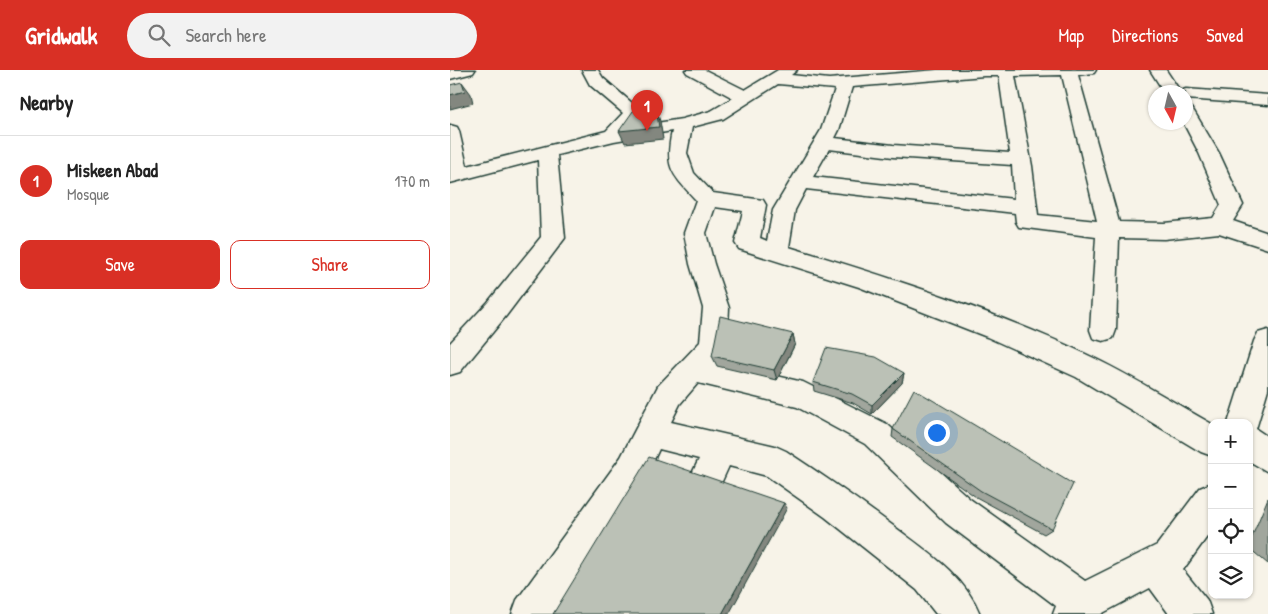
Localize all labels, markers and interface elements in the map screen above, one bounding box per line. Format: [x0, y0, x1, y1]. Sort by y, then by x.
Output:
search box [127, 13, 477, 58]
text: Gridwalk [25, 19, 97, 51]
icon: search [145, 21, 173, 49]
text: Search here [185, 22, 267, 48]
text: Map [1059, 23, 1084, 48]
text: Directions [1112, 23, 1178, 48]
text: Saved [1206, 23, 1243, 48]
north arrow [1148, 85, 1193, 130]
text: Nearby [20, 88, 73, 117]
pin: 1 [631, 90, 663, 131]
text: Miskeen Abad [67, 157, 158, 183]
text: 1 [33, 170, 39, 192]
text: 170 m [395, 170, 430, 192]
text: Mosque [67, 183, 109, 205]
button: Save [20, 240, 220, 289]
button: Share [230, 240, 430, 289]
map controls [1208, 419, 1253, 599]
button: + [1208, 419, 1253, 464]
your location [924, 420, 950, 446]
button: − [1208, 464, 1253, 509]
button: locate [1208, 509, 1253, 554]
button: layers [1208, 554, 1253, 599]

